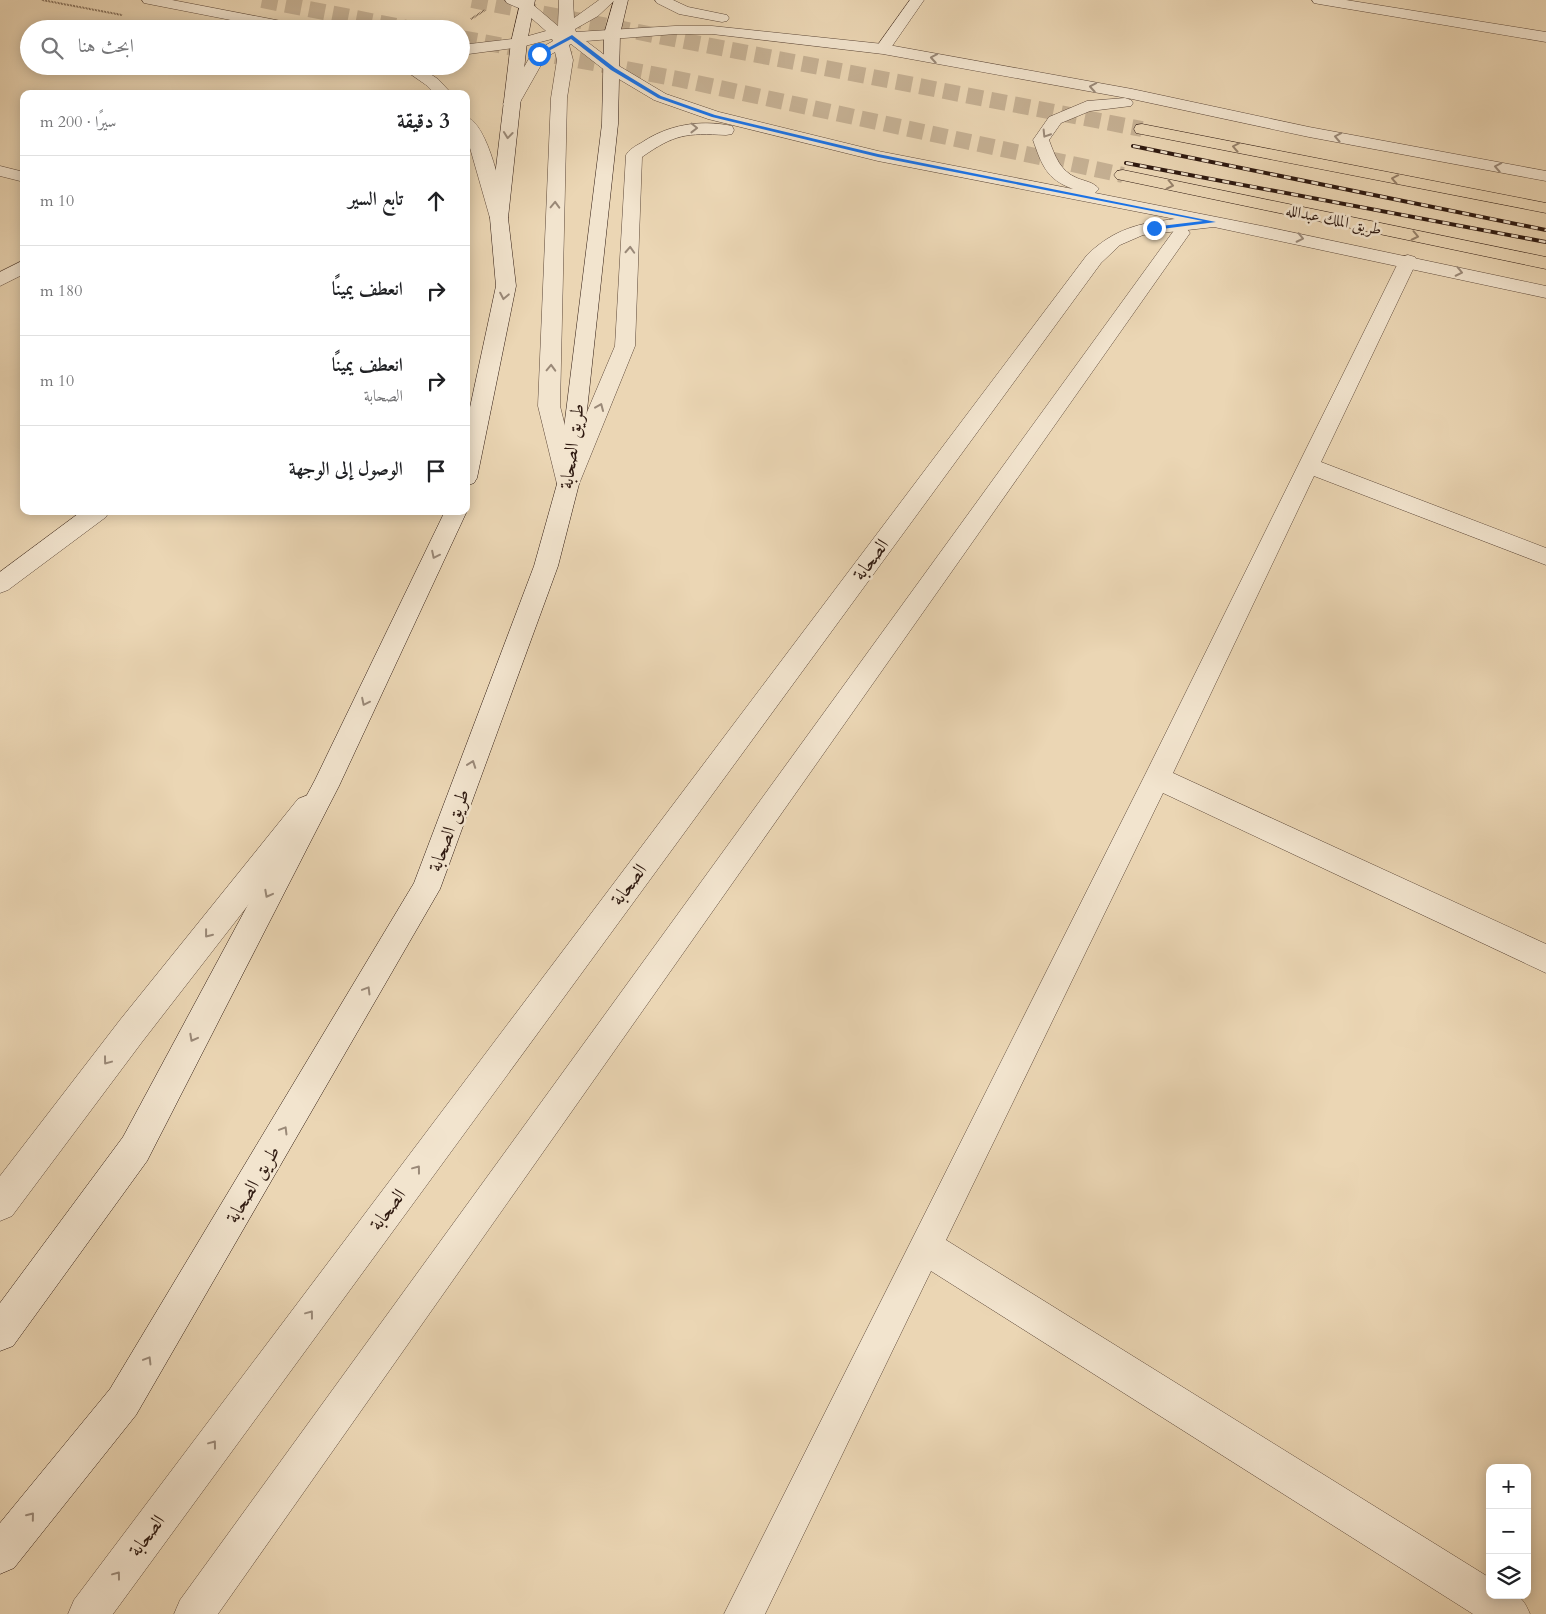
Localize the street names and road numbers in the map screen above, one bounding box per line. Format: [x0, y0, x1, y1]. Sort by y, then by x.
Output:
street label: طريق الملك عبدالله [1284, 199, 1384, 241]
street label: طريق الصحابة [553, 402, 591, 491]
street label: الصحابة [846, 533, 895, 586]
street label: طريق الصحابة [422, 785, 476, 875]
street label: الصحابة [604, 858, 653, 911]
street label: طريق الصحابة [219, 1141, 286, 1228]
street label: الصحابة [363, 1183, 412, 1236]
street label: الصحابة [122, 1509, 171, 1562]

